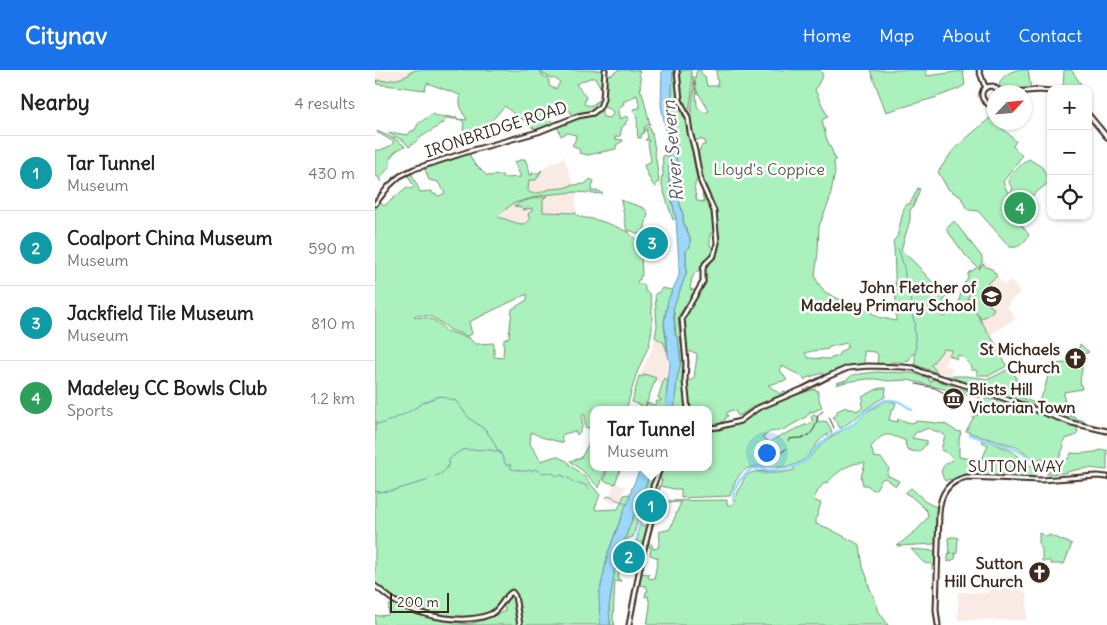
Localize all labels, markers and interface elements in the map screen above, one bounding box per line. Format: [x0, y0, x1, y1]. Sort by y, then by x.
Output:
text: Citynav [25, 20, 107, 50]
text: Home [803, 24, 851, 47]
text: Map [879, 24, 914, 47]
text: About [942, 24, 990, 47]
text: Contact [1018, 24, 1082, 47]
north arrow [987, 85, 1032, 130]
map controls [1047, 85, 1092, 220]
button: + [1047, 85, 1092, 130]
text: Nearby [20, 89, 90, 116]
text: 4 results [294, 93, 355, 113]
street label: IRONBRIDGE ROAD [422, 97, 570, 161]
water label: River Severn [657, 99, 688, 203]
button: − [1047, 130, 1092, 175]
text: Tar Tunnel [67, 151, 155, 175]
park label: Lloyd's Coppice [713, 159, 825, 179]
text: 1 [33, 163, 39, 183]
text: 430 m [308, 163, 355, 183]
text: Museum [67, 175, 129, 195]
button: locate [1047, 175, 1092, 220]
pin: 4 [1004, 189, 1036, 227]
pin: 3 [636, 224, 668, 262]
text: Coalport China Museum [67, 226, 272, 250]
text: 2 [32, 238, 40, 258]
text: 590 m [308, 238, 355, 258]
text: Museum [67, 250, 129, 270]
place label: John Fletcher of Madeley Primary School [801, 277, 977, 316]
school or university icon: John Fletcher of Madeley Primary School [980, 284, 1004, 308]
text: Jackfield Tile Museum [67, 301, 254, 325]
text: 3 [31, 313, 41, 333]
text: 810 m [311, 313, 355, 333]
text: Museum [67, 325, 129, 345]
place label: St Michaels Church [980, 339, 1060, 377]
church icon: St Michaels Church [1064, 346, 1088, 370]
text: Madeley CC Bowls Club [67, 376, 267, 400]
place label: Blists Hill Victorian Town [969, 379, 1076, 417]
museum icon: Blists Hill Victorian Town [941, 386, 965, 410]
text: 4 [31, 388, 41, 408]
text: 1.2 km [311, 388, 355, 408]
text: Sports [67, 400, 113, 420]
popup [590, 406, 712, 471]
text: Tar Tunnel [607, 417, 695, 441]
your location [754, 440, 780, 466]
text: Museum [607, 441, 669, 461]
street label: SUTTON WAY [968, 456, 1064, 476]
pin: 1 [635, 487, 667, 525]
pin: 2 [613, 538, 645, 576]
place label: Sutton Hill Church [944, 553, 1023, 591]
church icon: Sutton Hill Church [1027, 560, 1051, 584]
scale bar [390, 590, 449, 613]
text: 200 m [397, 593, 439, 611]

